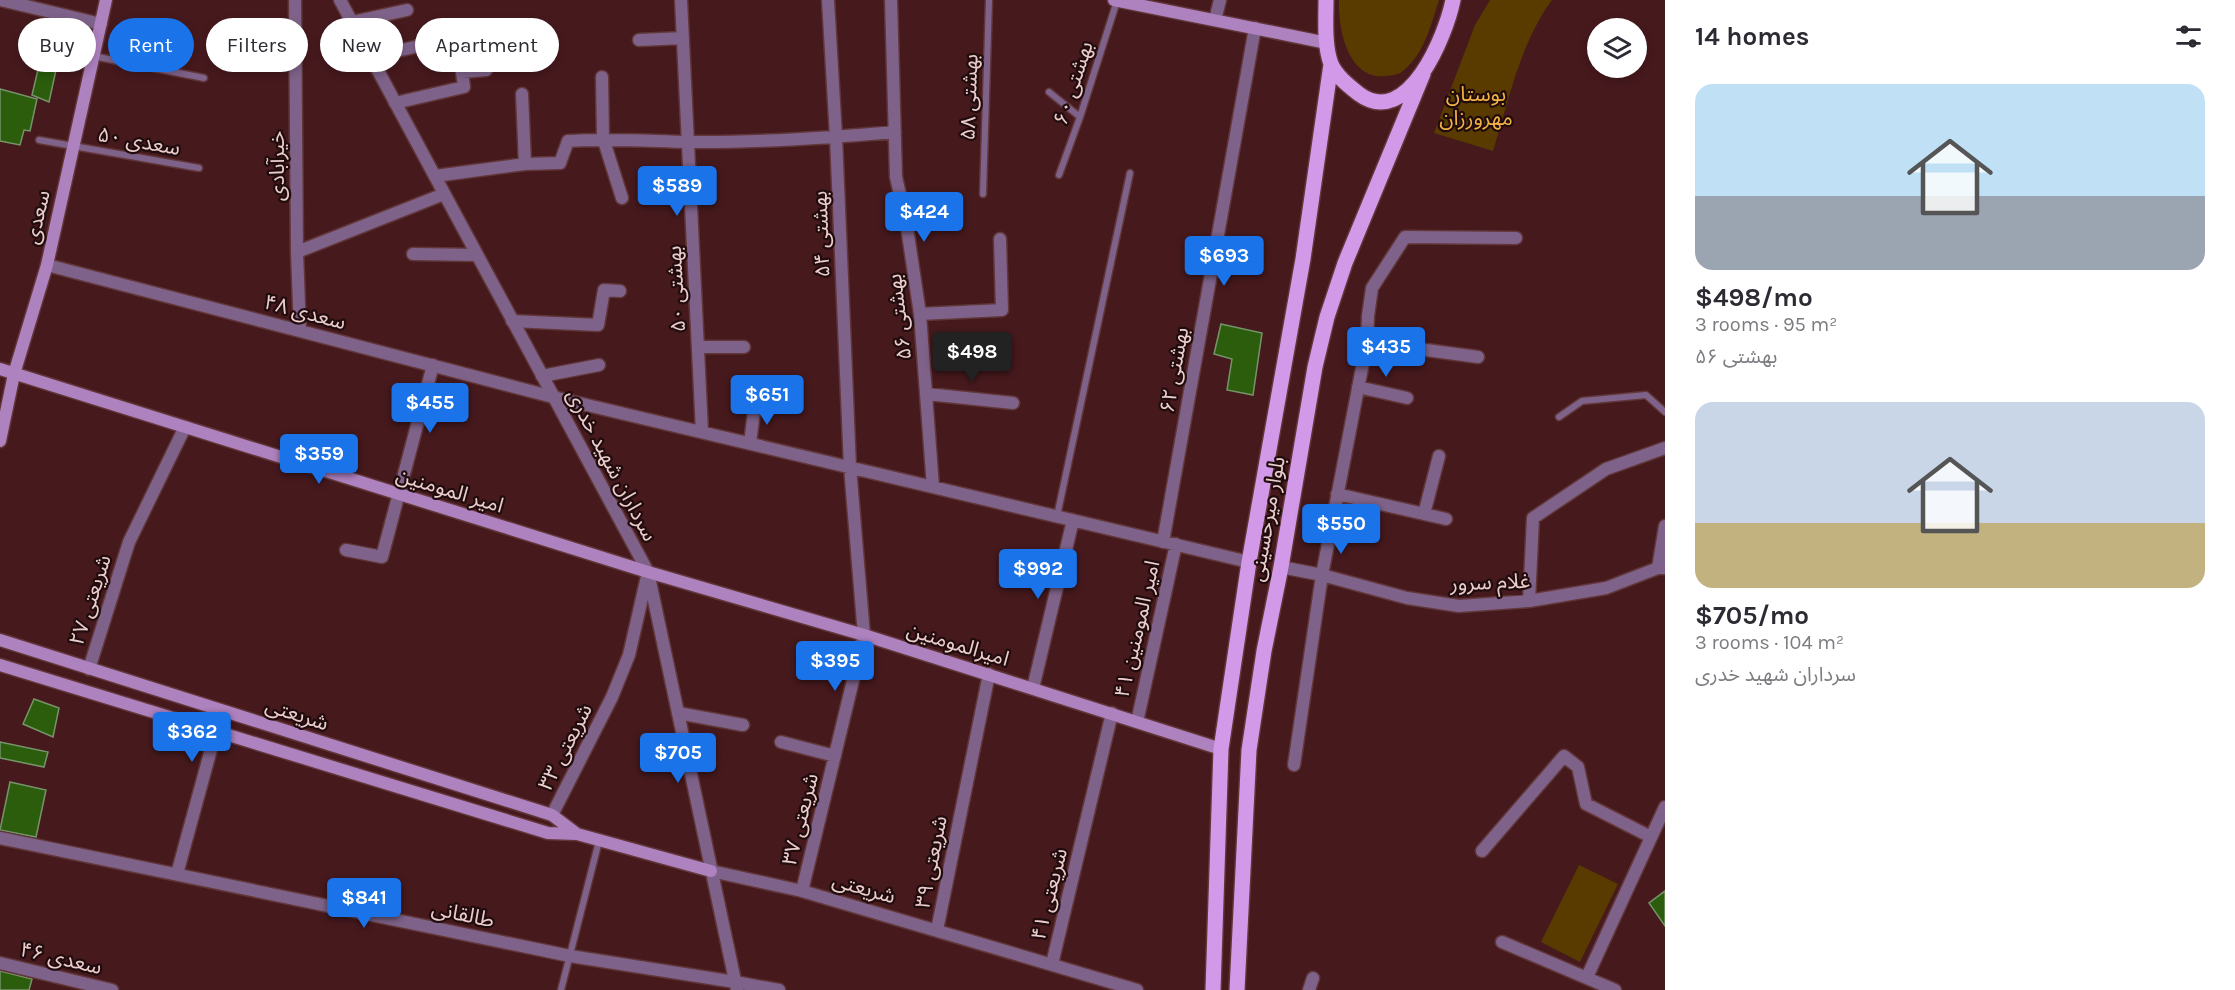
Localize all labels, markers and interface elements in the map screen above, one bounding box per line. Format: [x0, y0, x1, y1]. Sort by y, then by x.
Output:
chip: Buy [18, 18, 96, 72]
chip: Rent [108, 18, 194, 72]
chip: Filters [206, 18, 308, 72]
chip: New [320, 18, 403, 72]
chip: Apartment [415, 18, 559, 72]
map controls [1587, 18, 1647, 78]
button: layers [1587, 18, 1647, 78]
icon: filters [2172, 20, 2205, 53]
text: 14 homes [1695, 21, 1809, 52]
street label: بهشتی ۶۰ [1048, 38, 1098, 128]
street label: بهشتی ۵۸ [955, 53, 983, 141]
park label: بوستان مهرورزان [1439, 82, 1513, 130]
street label: سعدی ۵۰ [96, 122, 182, 160]
icon: home [1896, 123, 2004, 231]
street label: خیرآبادی [265, 131, 289, 201]
pin: $589 [641, 166, 713, 217]
text: $589 [652, 174, 702, 197]
street label: سعدی [19, 188, 55, 246]
street label: بهشتی ۵۴ [807, 190, 835, 278]
pin: $424 [888, 192, 960, 243]
text: $424 [899, 200, 949, 223]
pin: $693 [1188, 236, 1260, 287]
text: $693 [1199, 244, 1249, 267]
street label: بهشتی ۵۰ [662, 245, 690, 333]
street label: بهشتی ۵۶ [882, 273, 916, 361]
text: $498/mo [1695, 282, 1813, 313]
street label: سعدی ۴۸ [262, 290, 348, 334]
text: 3 rooms · 95 m² [1695, 313, 1837, 336]
street label: بهشتی ۶۲ [1155, 325, 1193, 415]
pin: $435 [1350, 327, 1422, 378]
pin: $498 [936, 332, 1008, 383]
text: $435 [1361, 335, 1411, 358]
text: $498 [947, 340, 997, 363]
text: بهشتی ۵۶ [1695, 345, 1777, 368]
pin: $651 [731, 375, 803, 426]
pin: $455 [394, 383, 466, 434]
text: $651 [745, 383, 789, 406]
street label: سرداران شهید خدری [562, 385, 662, 545]
text: $455 [406, 391, 454, 414]
pin: $359 [283, 434, 355, 485]
icon: home [1896, 441, 2004, 549]
text: $359 [294, 442, 344, 465]
street label: بلوار میرحسینی [1244, 455, 1290, 583]
street label: امیر المومنین [393, 462, 507, 518]
pin: $550 [1305, 504, 1377, 555]
text: $550 [1316, 512, 1366, 535]
pin: $992 [1002, 549, 1074, 600]
street label: شریعتی ۲۷ [64, 552, 116, 648]
text: $992 [1013, 557, 1063, 580]
street label: امیر المومنین ۴۱ [1110, 558, 1164, 700]
street label: غلام سرور [1449, 569, 1531, 599]
text: $705/mo [1695, 600, 1809, 631]
street label: امیرالمومنین [904, 617, 1012, 671]
text: 3 rooms · 104 m² [1695, 631, 1844, 654]
pin: $395 [799, 641, 871, 692]
text: $395 [810, 649, 860, 672]
text: سرداران شهید خدری [1695, 663, 1856, 686]
street label: شریعتی [263, 693, 331, 735]
street label: شریعتی ۳۳ [533, 700, 597, 794]
pin: $362 [156, 712, 228, 763]
text: $362 [167, 720, 217, 743]
pin: $705 [642, 733, 714, 784]
text: $705 [654, 741, 702, 764]
street label: شریعتی ۳۷ [777, 771, 823, 867]
street label: شریعتی ۳۹ [910, 814, 952, 910]
street label: شریعتی ۴۱ [1026, 846, 1072, 942]
street label: شریعتی [830, 868, 898, 908]
pin: $841 [328, 878, 400, 929]
text: $841 [341, 886, 387, 909]
street label: طالقانی [429, 896, 497, 932]
street label: سعدی ۴۶ [18, 937, 104, 979]

